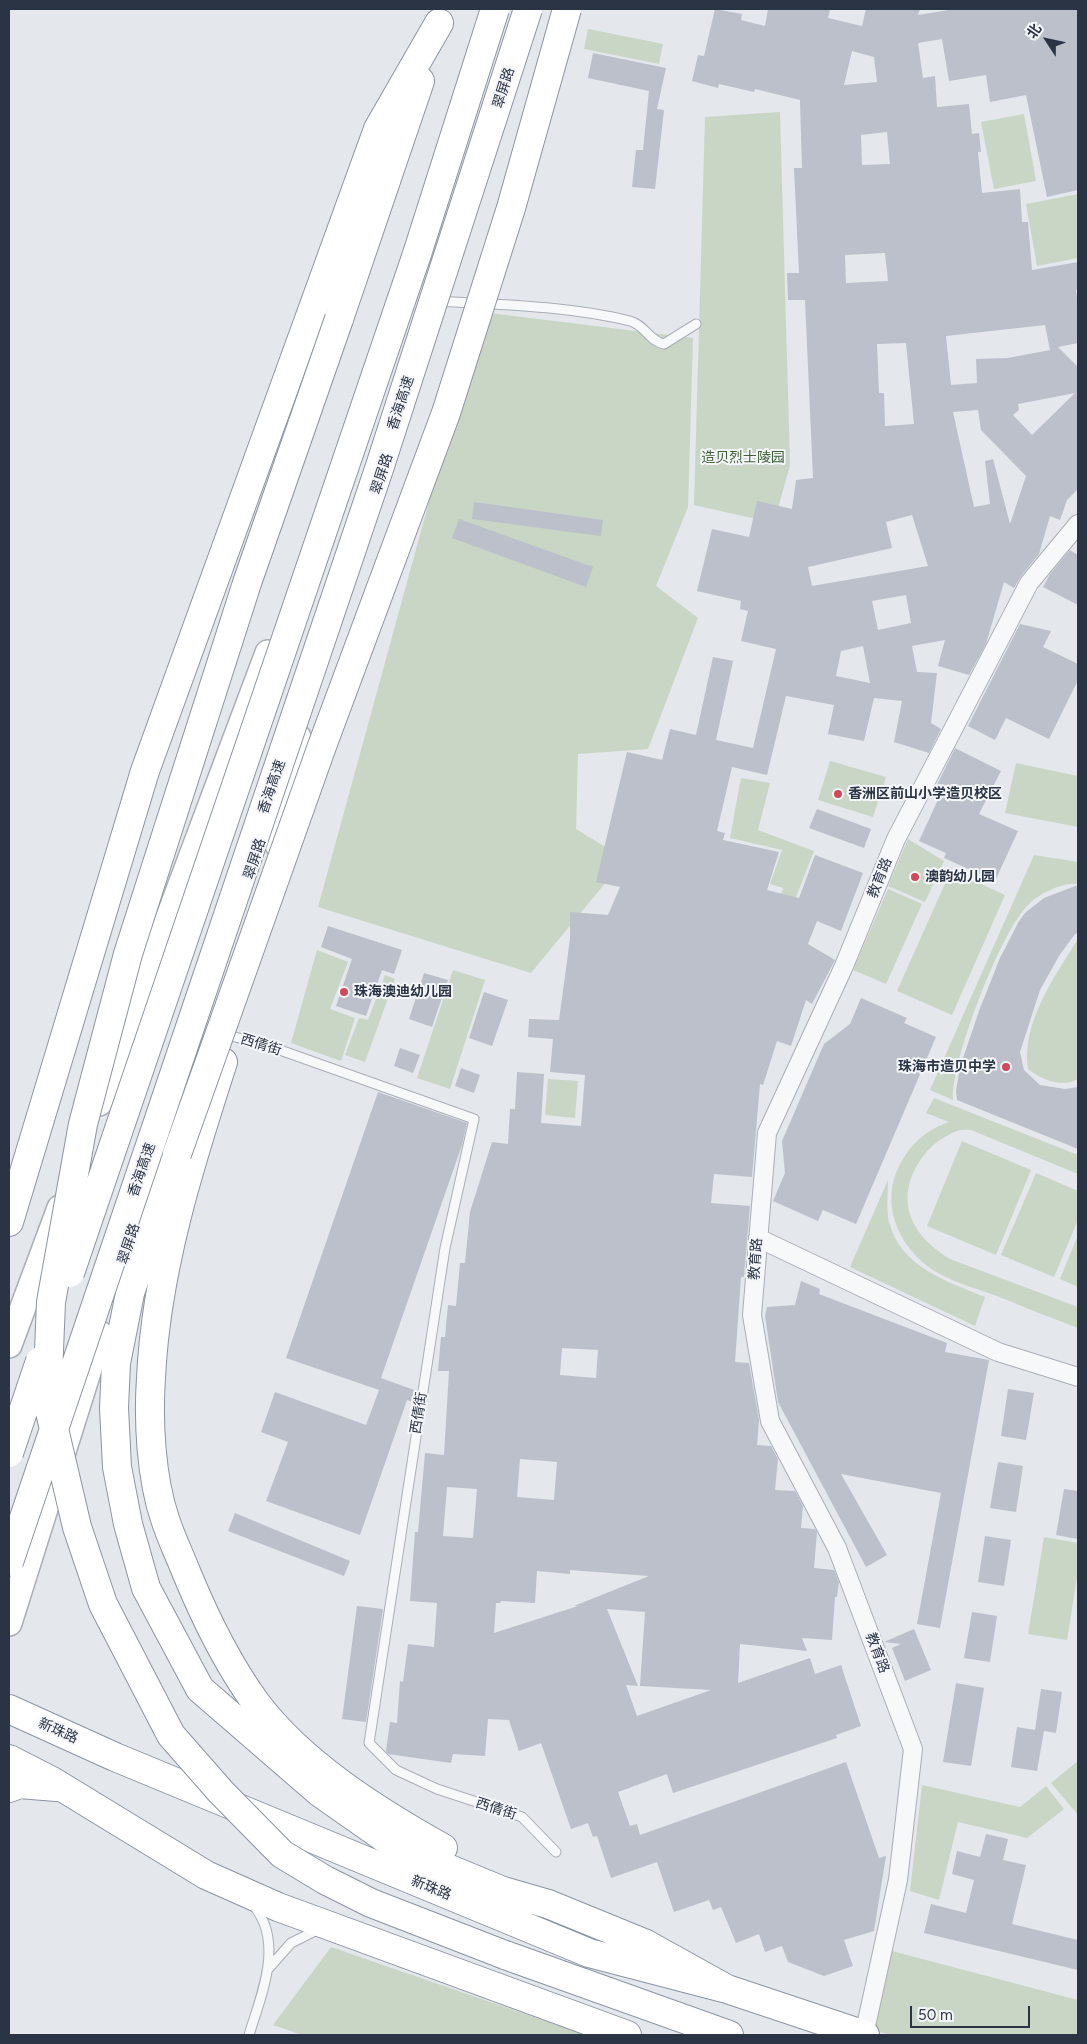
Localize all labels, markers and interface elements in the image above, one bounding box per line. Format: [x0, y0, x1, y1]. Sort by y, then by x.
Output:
north arrow [1022, 15, 1072, 65]
text: 北 [1023, 21, 1045, 42]
street label: 翠屏路 [490, 65, 518, 111]
street label: 香海高速 [384, 374, 418, 432]
park label: 造贝烈士陵园 [701, 450, 785, 466]
street label: 翠屏路 [368, 451, 396, 497]
street label: 香海高速 [255, 758, 289, 816]
place label: 香洲区前山小学造贝校区 [848, 786, 1002, 802]
marker: 香洲区前山小学造贝校区 [832, 788, 844, 800]
street label: 翠屏路 [241, 836, 269, 882]
street label: 教育路 [864, 855, 896, 901]
place label: 澳韵幼儿园 [925, 869, 995, 885]
marker: 澳韵幼儿园 [909, 871, 921, 883]
place label: 珠海澳迪幼儿园 [354, 984, 452, 1000]
marker: 珠海澳迪幼儿园 [338, 986, 350, 998]
street label: 西倩街 [238, 1031, 284, 1059]
place label: 珠海市造贝中学 [898, 1059, 996, 1075]
marker: 珠海市造贝中学 [1000, 1061, 1012, 1073]
street label: 香海高速 [125, 1141, 159, 1199]
street label: 翠屏路 [115, 1221, 143, 1267]
street label: 教育路 [746, 1237, 766, 1281]
street label: 西倩街 [407, 1391, 431, 1435]
street label: 教育路 [862, 1630, 892, 1676]
street label: 新珠路 [35, 1715, 81, 1747]
street label: 西倩街 [473, 1795, 519, 1823]
street label: 新珠路 [408, 1872, 454, 1904]
scale bar [912, 1996, 1032, 2028]
text: 50 m [918, 2006, 953, 2024]

